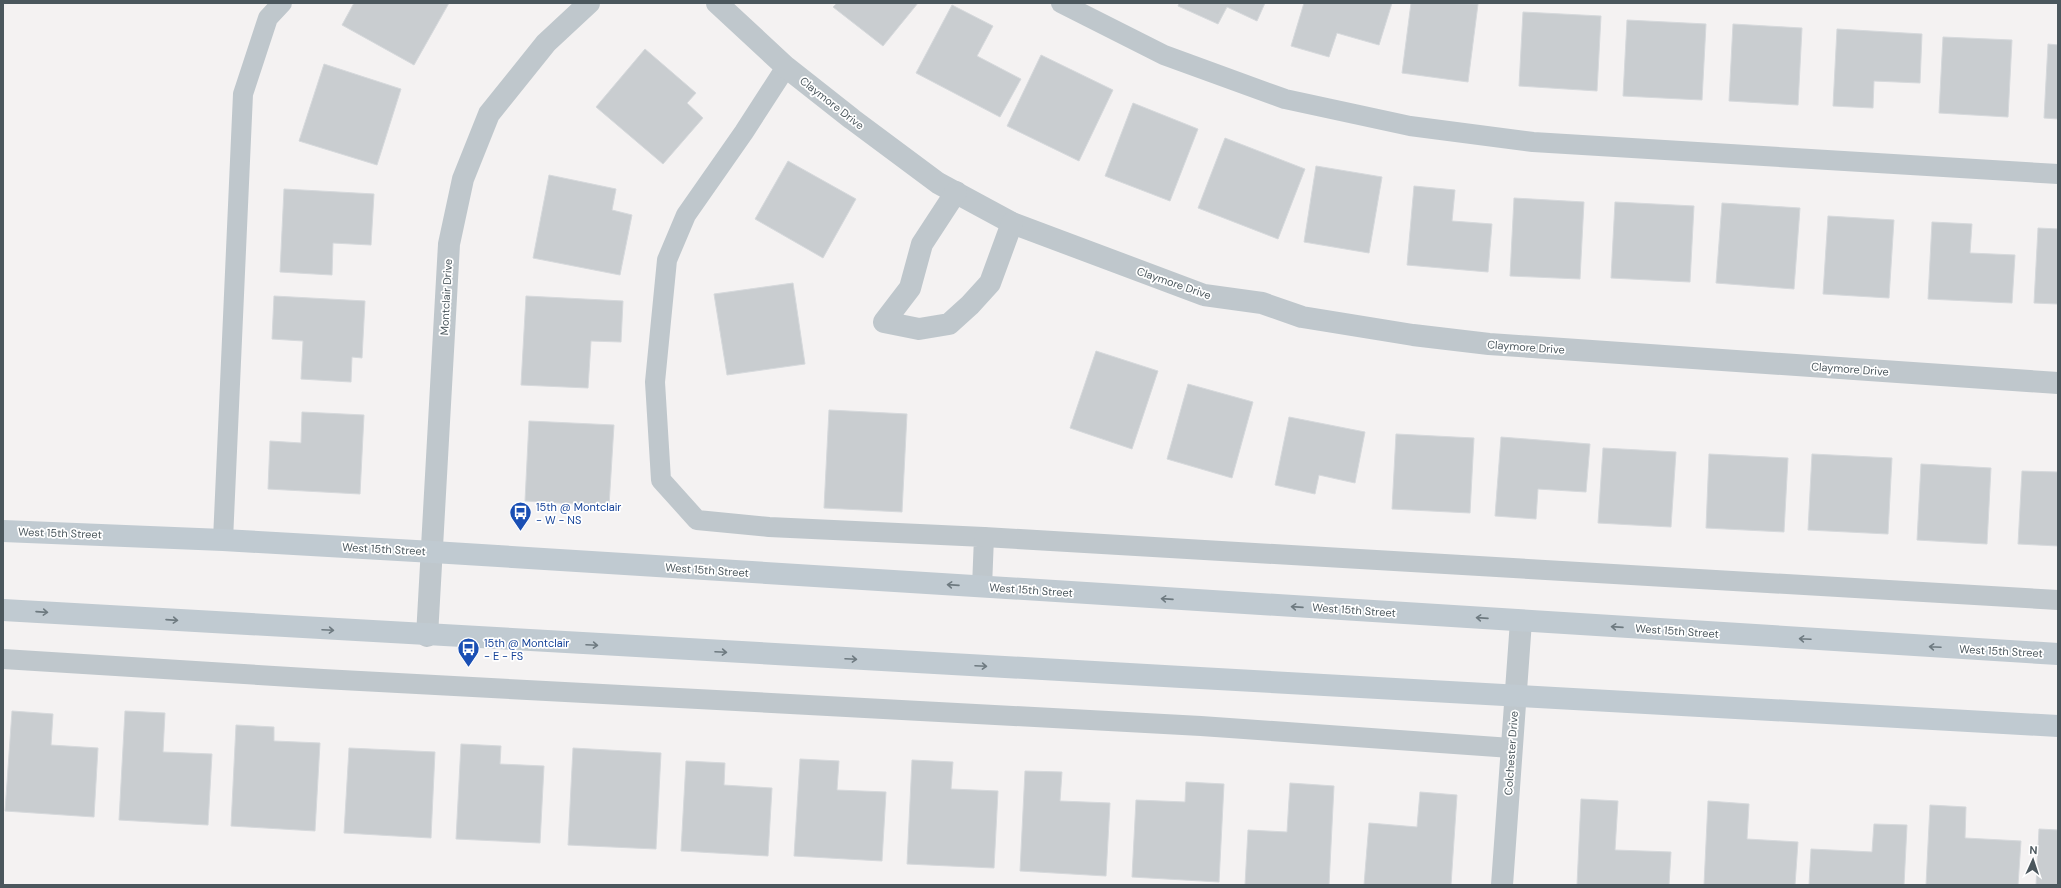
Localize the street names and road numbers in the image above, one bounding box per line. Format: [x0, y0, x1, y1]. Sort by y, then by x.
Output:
street label: Claymore Drive [797, 74, 867, 132]
street label: Montclair Drive [437, 258, 455, 336]
street label: Claymore Drive [1135, 264, 1213, 302]
street label: Claymore Drive [1487, 337, 1565, 357]
street label: Claymore Drive [1811, 359, 1889, 379]
street label: West 15th Street [18, 525, 102, 541]
street label: West 15th Street [342, 540, 426, 558]
street label: West 15th Street [665, 560, 749, 580]
street label: West 15th Street [989, 580, 1073, 600]
street label: West 15th Street [1312, 600, 1396, 620]
street label: West 15th Street [1635, 621, 1719, 641]
street label: West 15th Street [1959, 642, 2043, 660]
street label: Colchester Drive [1501, 710, 1521, 796]

